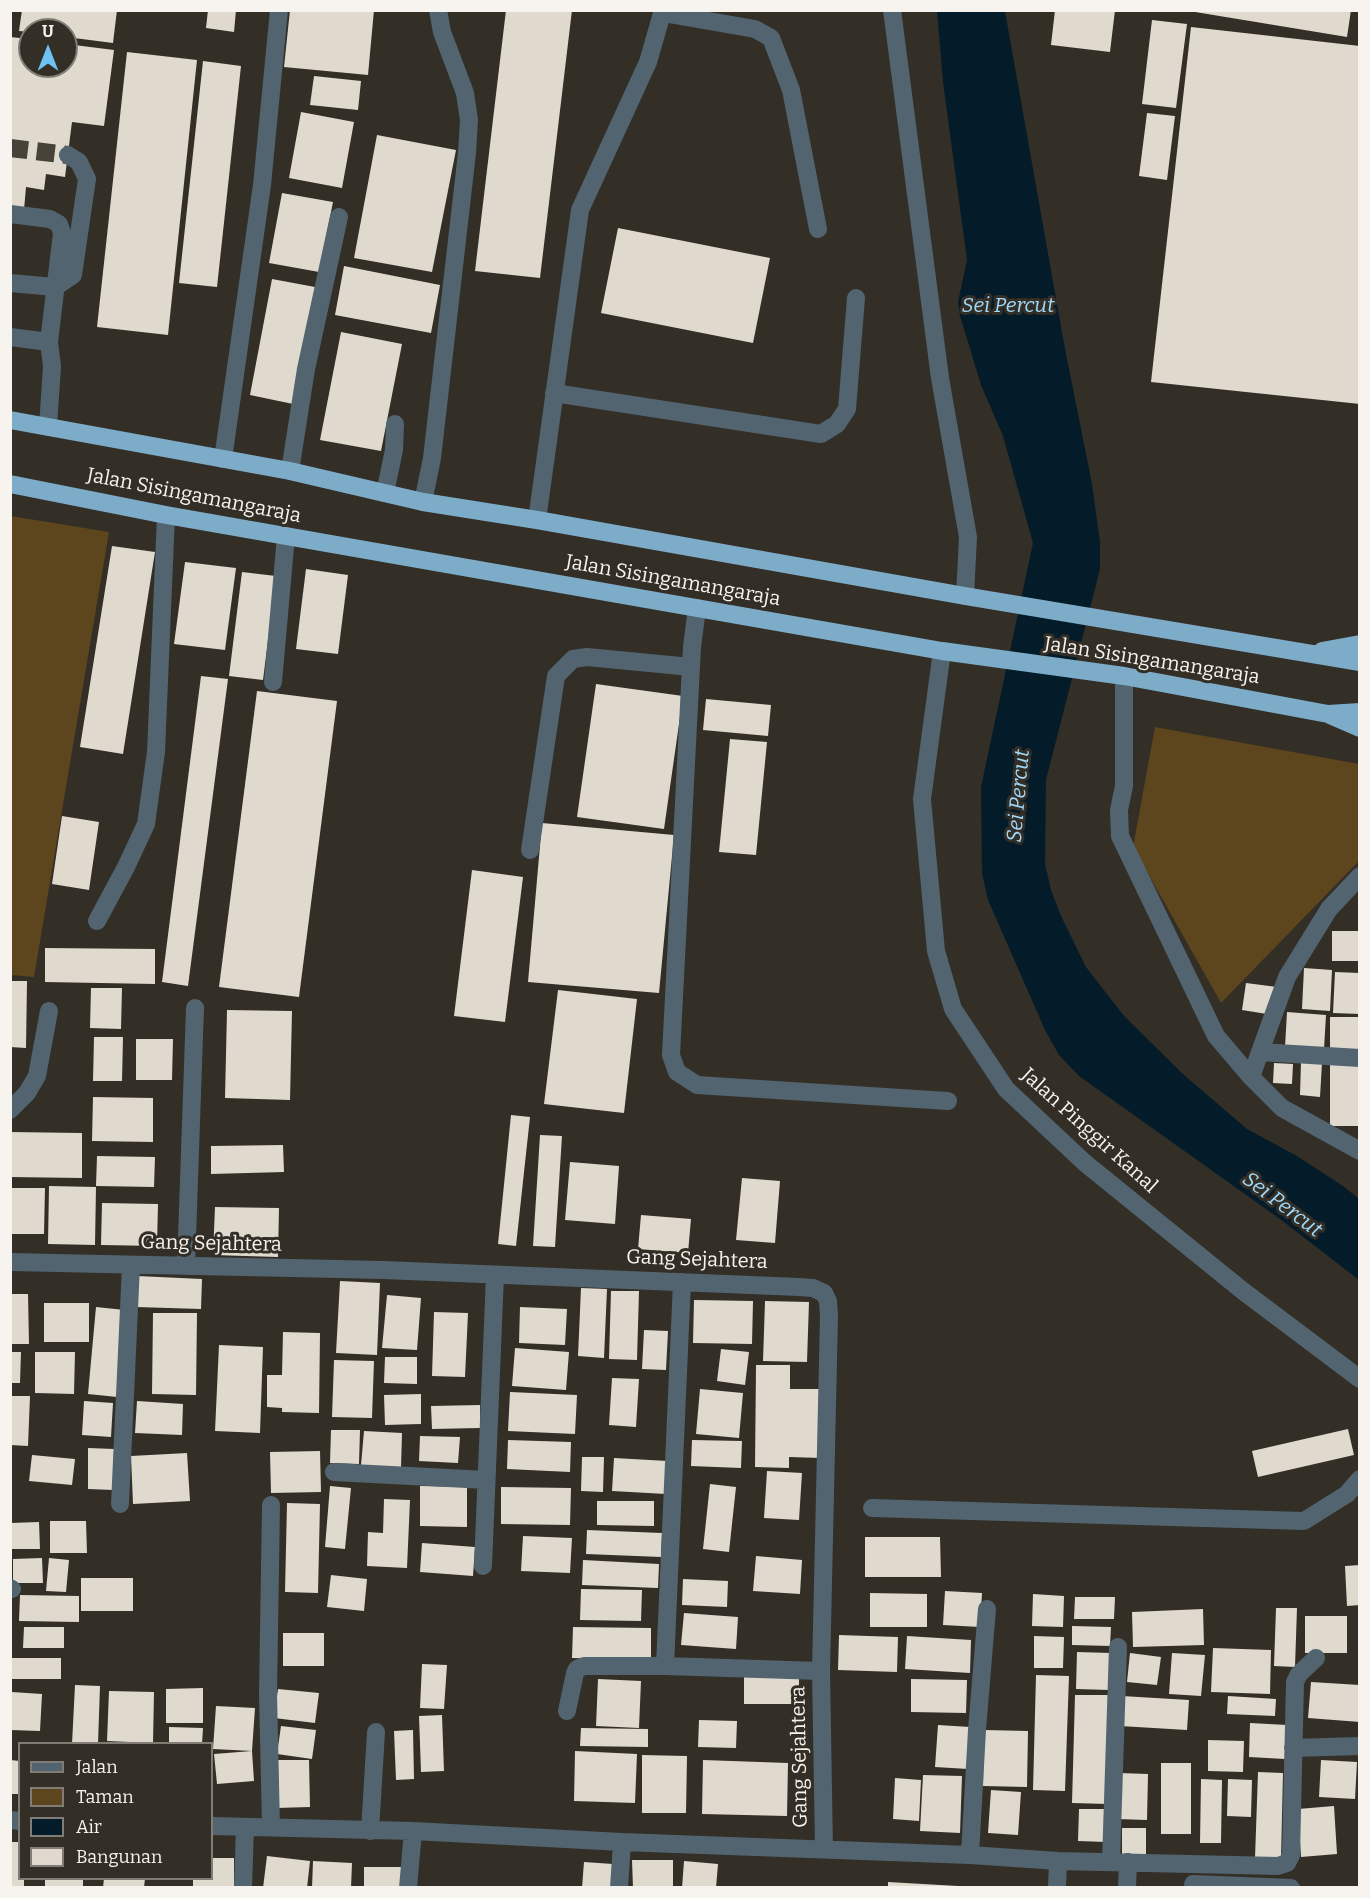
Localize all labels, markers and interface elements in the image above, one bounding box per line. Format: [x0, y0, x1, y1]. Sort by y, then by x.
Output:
north arrow [18, 18, 78, 78]
text: U [42, 22, 54, 41]
water label: Sei Percut [961, 293, 1055, 319]
street label: Jalan Sisingamangaraja [85, 463, 303, 529]
street label: Jalan Sisingamangaraja [564, 550, 782, 612]
street label: Jalan Sisingamangaraja [1043, 632, 1261, 690]
water label: Sei Percut [1002, 749, 1036, 843]
street label: Jalan Pinggir Kanal [1016, 1063, 1162, 1199]
water label: Sei Percut [1237, 1167, 1327, 1243]
street label: Gang Sejahtera [140, 1231, 282, 1257]
street label: Gang Sejahtera [626, 1246, 768, 1274]
street label: Gang Sejahtera [787, 1686, 813, 1828]
legend [18, 1742, 213, 1880]
text: Jalan [76, 1756, 118, 1778]
text: Taman [76, 1786, 134, 1808]
text: Air [76, 1816, 102, 1838]
text: Bangunan [76, 1846, 162, 1868]

